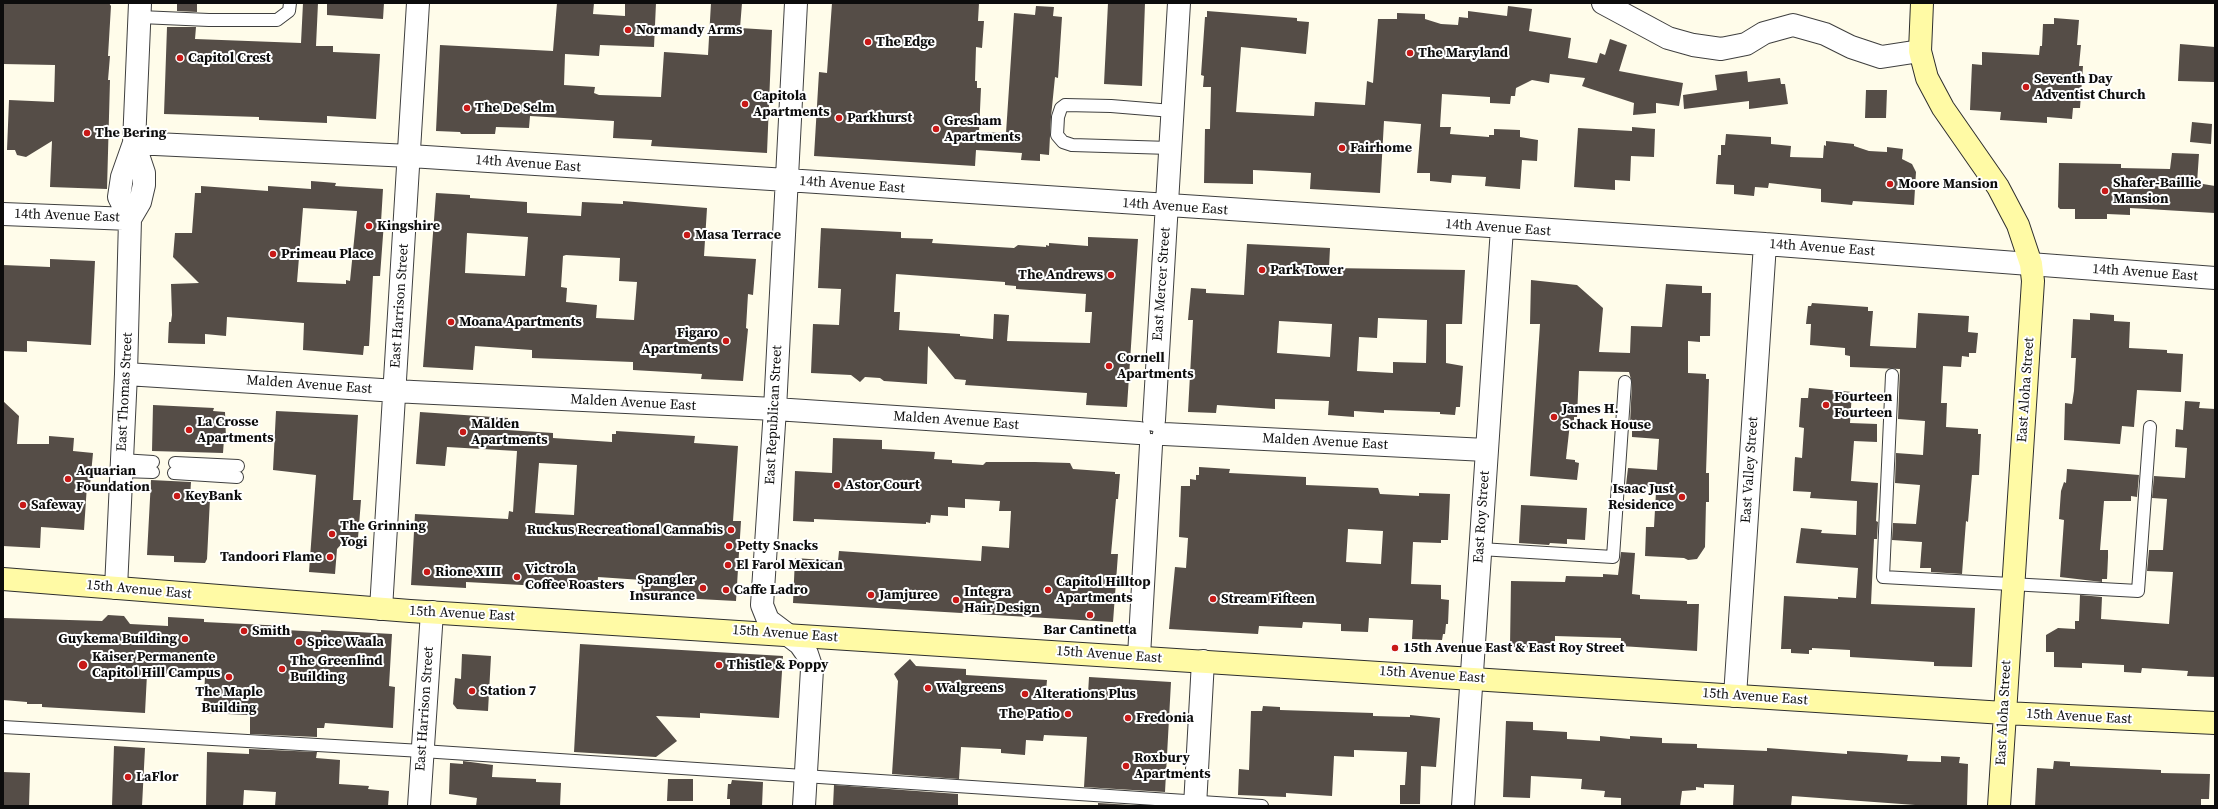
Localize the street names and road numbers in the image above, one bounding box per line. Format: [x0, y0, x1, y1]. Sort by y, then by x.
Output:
street label: 14th Avenue East [475, 152, 581, 176]
street label: 14th Avenue East [799, 173, 905, 197]
street label: 14th Avenue East [1122, 195, 1228, 219]
street label: 14th Avenue East [14, 206, 120, 226]
street label: 14th Avenue East [1445, 216, 1551, 240]
street label: East Mercer Street [1150, 227, 1174, 341]
street label: 14th Avenue East [1769, 236, 1875, 260]
street label: East Harrison Street [387, 243, 413, 369]
street label: 14th Avenue East [2092, 261, 2198, 285]
street label: East Thomas Street [113, 332, 137, 452]
street label: East Aloha Street [2014, 337, 2038, 443]
street label: East Republican Street [762, 345, 786, 485]
street label: Malden Avenue East [246, 372, 372, 398]
street label: Malden Avenue East [570, 391, 696, 415]
street label: Malden Avenue East [893, 408, 1019, 434]
street label: East Valley Street [1738, 416, 1762, 524]
street label: Malden Avenue East [1262, 430, 1388, 454]
street label: East Roy Street [1470, 470, 1494, 564]
street label: 15th Avenue East [86, 577, 192, 603]
street label: 15th Avenue East [409, 603, 515, 625]
street label: 15th Avenue East [732, 622, 838, 646]
street label: 15th Avenue East [1056, 643, 1162, 667]
street label: East Harrison Street [412, 646, 438, 772]
street label: East Aloha Street [1993, 660, 2015, 766]
street label: 15th Avenue East [1379, 663, 1485, 687]
street label: 15th Avenue East [1702, 685, 1808, 709]
street label: 15th Avenue East [2026, 706, 2132, 728]

